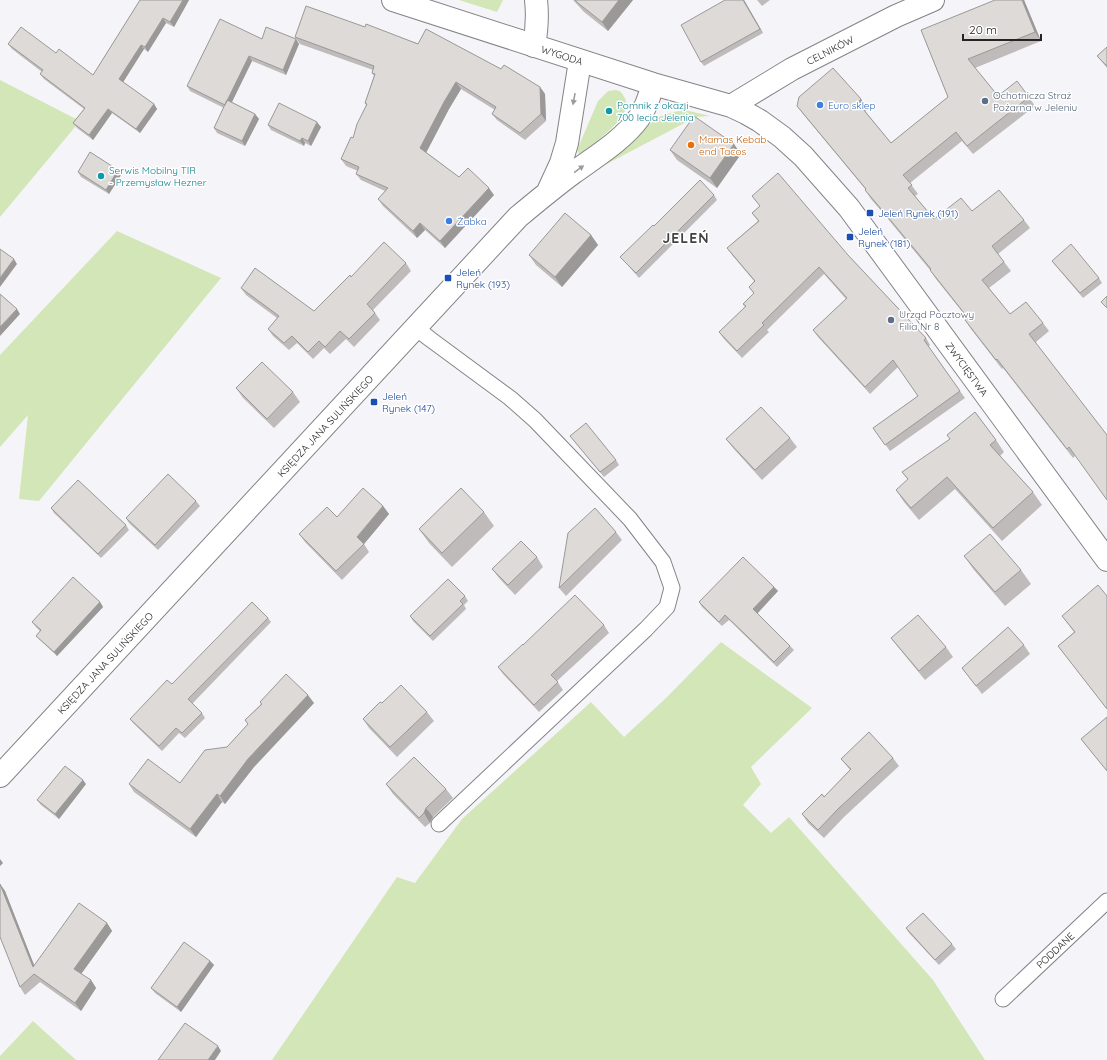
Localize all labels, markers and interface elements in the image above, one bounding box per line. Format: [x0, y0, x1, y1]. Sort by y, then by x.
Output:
scale bar [963, 16, 1041, 42]
text: 20 m [969, 22, 997, 37]
street label: CELNIKÓW [804, 33, 856, 68]
street label: WYGODA [539, 43, 585, 68]
place label: Ochotnicza Straż Pożarna w Jeleniu [993, 89, 1077, 114]
one-way arrow [571, 93, 577, 105]
marker: Ochotnicza Straż Pożarna w Jeleniu [980, 96, 990, 106]
place label: Pomnik z okazji 700 lecia Jelenia [617, 99, 694, 124]
place label: Euro sklep [828, 99, 876, 112]
marker: Euro sklep [815, 100, 825, 110]
marker: Pomnik z okazji 700 lecia Jelenia [604, 106, 614, 116]
place label: Mamas Kebab end Tacos [699, 133, 766, 158]
marker: Mamas Kebab end Tacos [686, 140, 696, 150]
place label: Serwis Mobilny TIR - Przemysław Hezner [109, 164, 207, 189]
one-way arrow [574, 165, 585, 173]
marker: Serwis Mobilny TIR - Przemysław Hezner [96, 171, 106, 181]
place label: Jeleń Rynek (191) [878, 207, 958, 220]
marker: Jeleń Rynek (191) [865, 208, 875, 218]
place label: Żabka [457, 215, 487, 228]
marker: Żabka [444, 216, 454, 226]
place label: Jeleń Rynek (181) [858, 225, 910, 250]
district label: JELEŃ [663, 229, 709, 247]
marker: Jeleń Rynek (181) [845, 232, 855, 242]
place label: Jeleń Rynek (193) [456, 266, 510, 291]
marker: Jeleń Rynek (193) [443, 273, 453, 283]
place label: Urząd Pocztowy Filia Nr 8 [899, 308, 974, 333]
marker: Urząd Pocztowy Filia Nr 8 [886, 315, 896, 325]
street label: ZWYCIĘSTWA [943, 340, 991, 399]
street label: KSIĘDZA JANA SULIŃSKIEGO [275, 372, 376, 480]
place label: Jeleń Rynek (147) [382, 390, 435, 415]
marker: Jeleń Rynek (147) [369, 397, 379, 407]
street label: KSIĘDZA JANA SULIŃSKIEGO [55, 609, 156, 717]
street label: PODDANE [1034, 929, 1077, 971]

